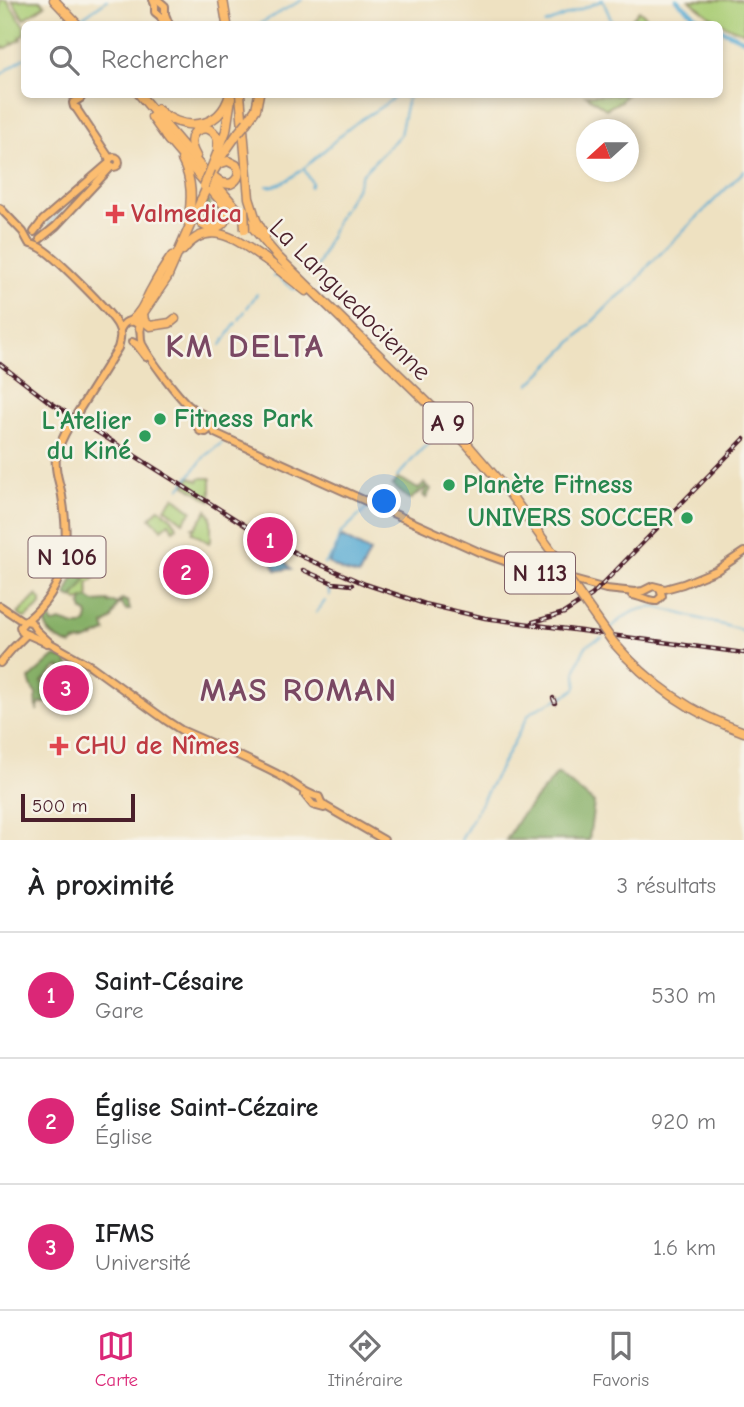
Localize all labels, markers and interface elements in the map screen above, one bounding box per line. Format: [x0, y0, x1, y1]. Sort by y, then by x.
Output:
search box [21, 21, 723, 98]
icon: search [45, 41, 83, 79]
text: Rechercher [101, 45, 228, 75]
north arrow [576, 119, 639, 182]
place label: Valmedica [131, 199, 242, 229]
marker: Valmedica [105, 204, 125, 224]
street label: La Languedocienne [263, 213, 437, 387]
district label: KM DELTA [165, 327, 325, 365]
road number: A 9 [424, 402, 472, 444]
place label: Fitness Park [174, 404, 313, 434]
place label: L'Atelier du Kiné [42, 406, 132, 466]
marker: Fitness Park [152, 411, 168, 427]
marker: L'Atelier du Kiné [137, 428, 153, 444]
place label: Planète Fitness [463, 470, 632, 500]
marker: Planète Fitness [441, 477, 457, 493]
your location [367, 484, 401, 518]
place label: UNIVERS SOCCER [467, 503, 673, 533]
marker: UNIVERS SOCCER [679, 510, 695, 526]
pin: 1 [247, 514, 293, 566]
road number: N 106 [28, 536, 106, 578]
pin: 2 [163, 546, 209, 598]
road number: N 113 [505, 552, 575, 594]
pin: 3 [43, 662, 89, 714]
district label: MAS ROMAN [200, 671, 398, 709]
place label: CHU de Nîmes [75, 731, 239, 761]
marker: CHU de Nîmes [49, 736, 69, 756]
scale bar [21, 791, 135, 823]
text: 500 m [32, 795, 88, 817]
text: À proximité [28, 868, 174, 903]
text: 3 résultats [616, 872, 716, 899]
text: Saint-Césaire [95, 967, 243, 997]
text: 1 [46, 982, 56, 1009]
text: 530 m [651, 982, 716, 1009]
text: Gare [95, 997, 144, 1024]
text: Église Saint-Cézaire [95, 1093, 318, 1123]
text: 2 [45, 1108, 57, 1135]
text: 920 m [651, 1108, 716, 1135]
text: Église [95, 1123, 152, 1150]
text: IFMS [95, 1219, 154, 1249]
text: 3 [45, 1234, 57, 1261]
text: 1.6 km [653, 1234, 716, 1261]
text: Université [95, 1249, 191, 1276]
tab: Carte [95, 1327, 138, 1391]
tab: Itinéraire [328, 1327, 403, 1391]
tab: Favoris [592, 1327, 649, 1391]

